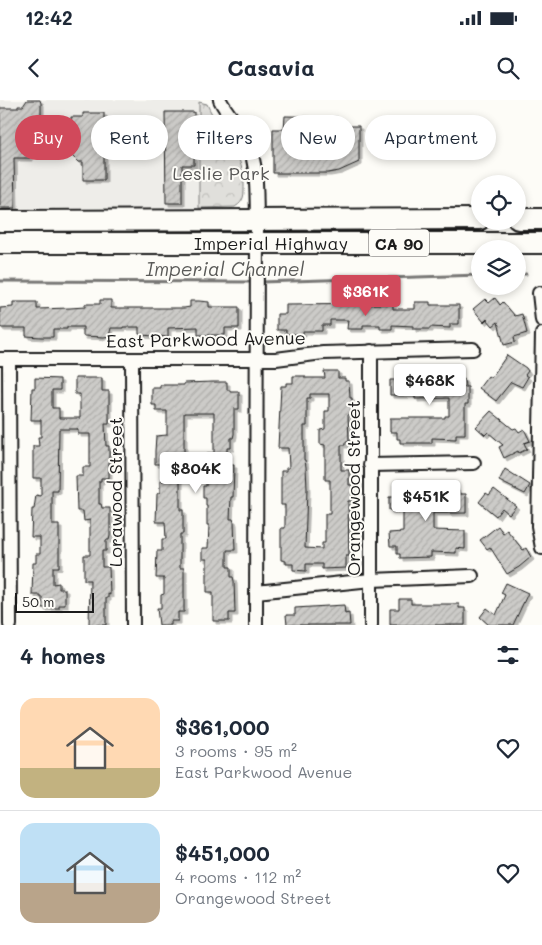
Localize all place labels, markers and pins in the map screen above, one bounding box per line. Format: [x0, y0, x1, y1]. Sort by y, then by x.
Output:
pin: $361K [331, 274, 401, 317]
pin: $468K [395, 364, 465, 406]
pin: $804K [161, 452, 231, 494]
pin: $451K [391, 480, 461, 522]

